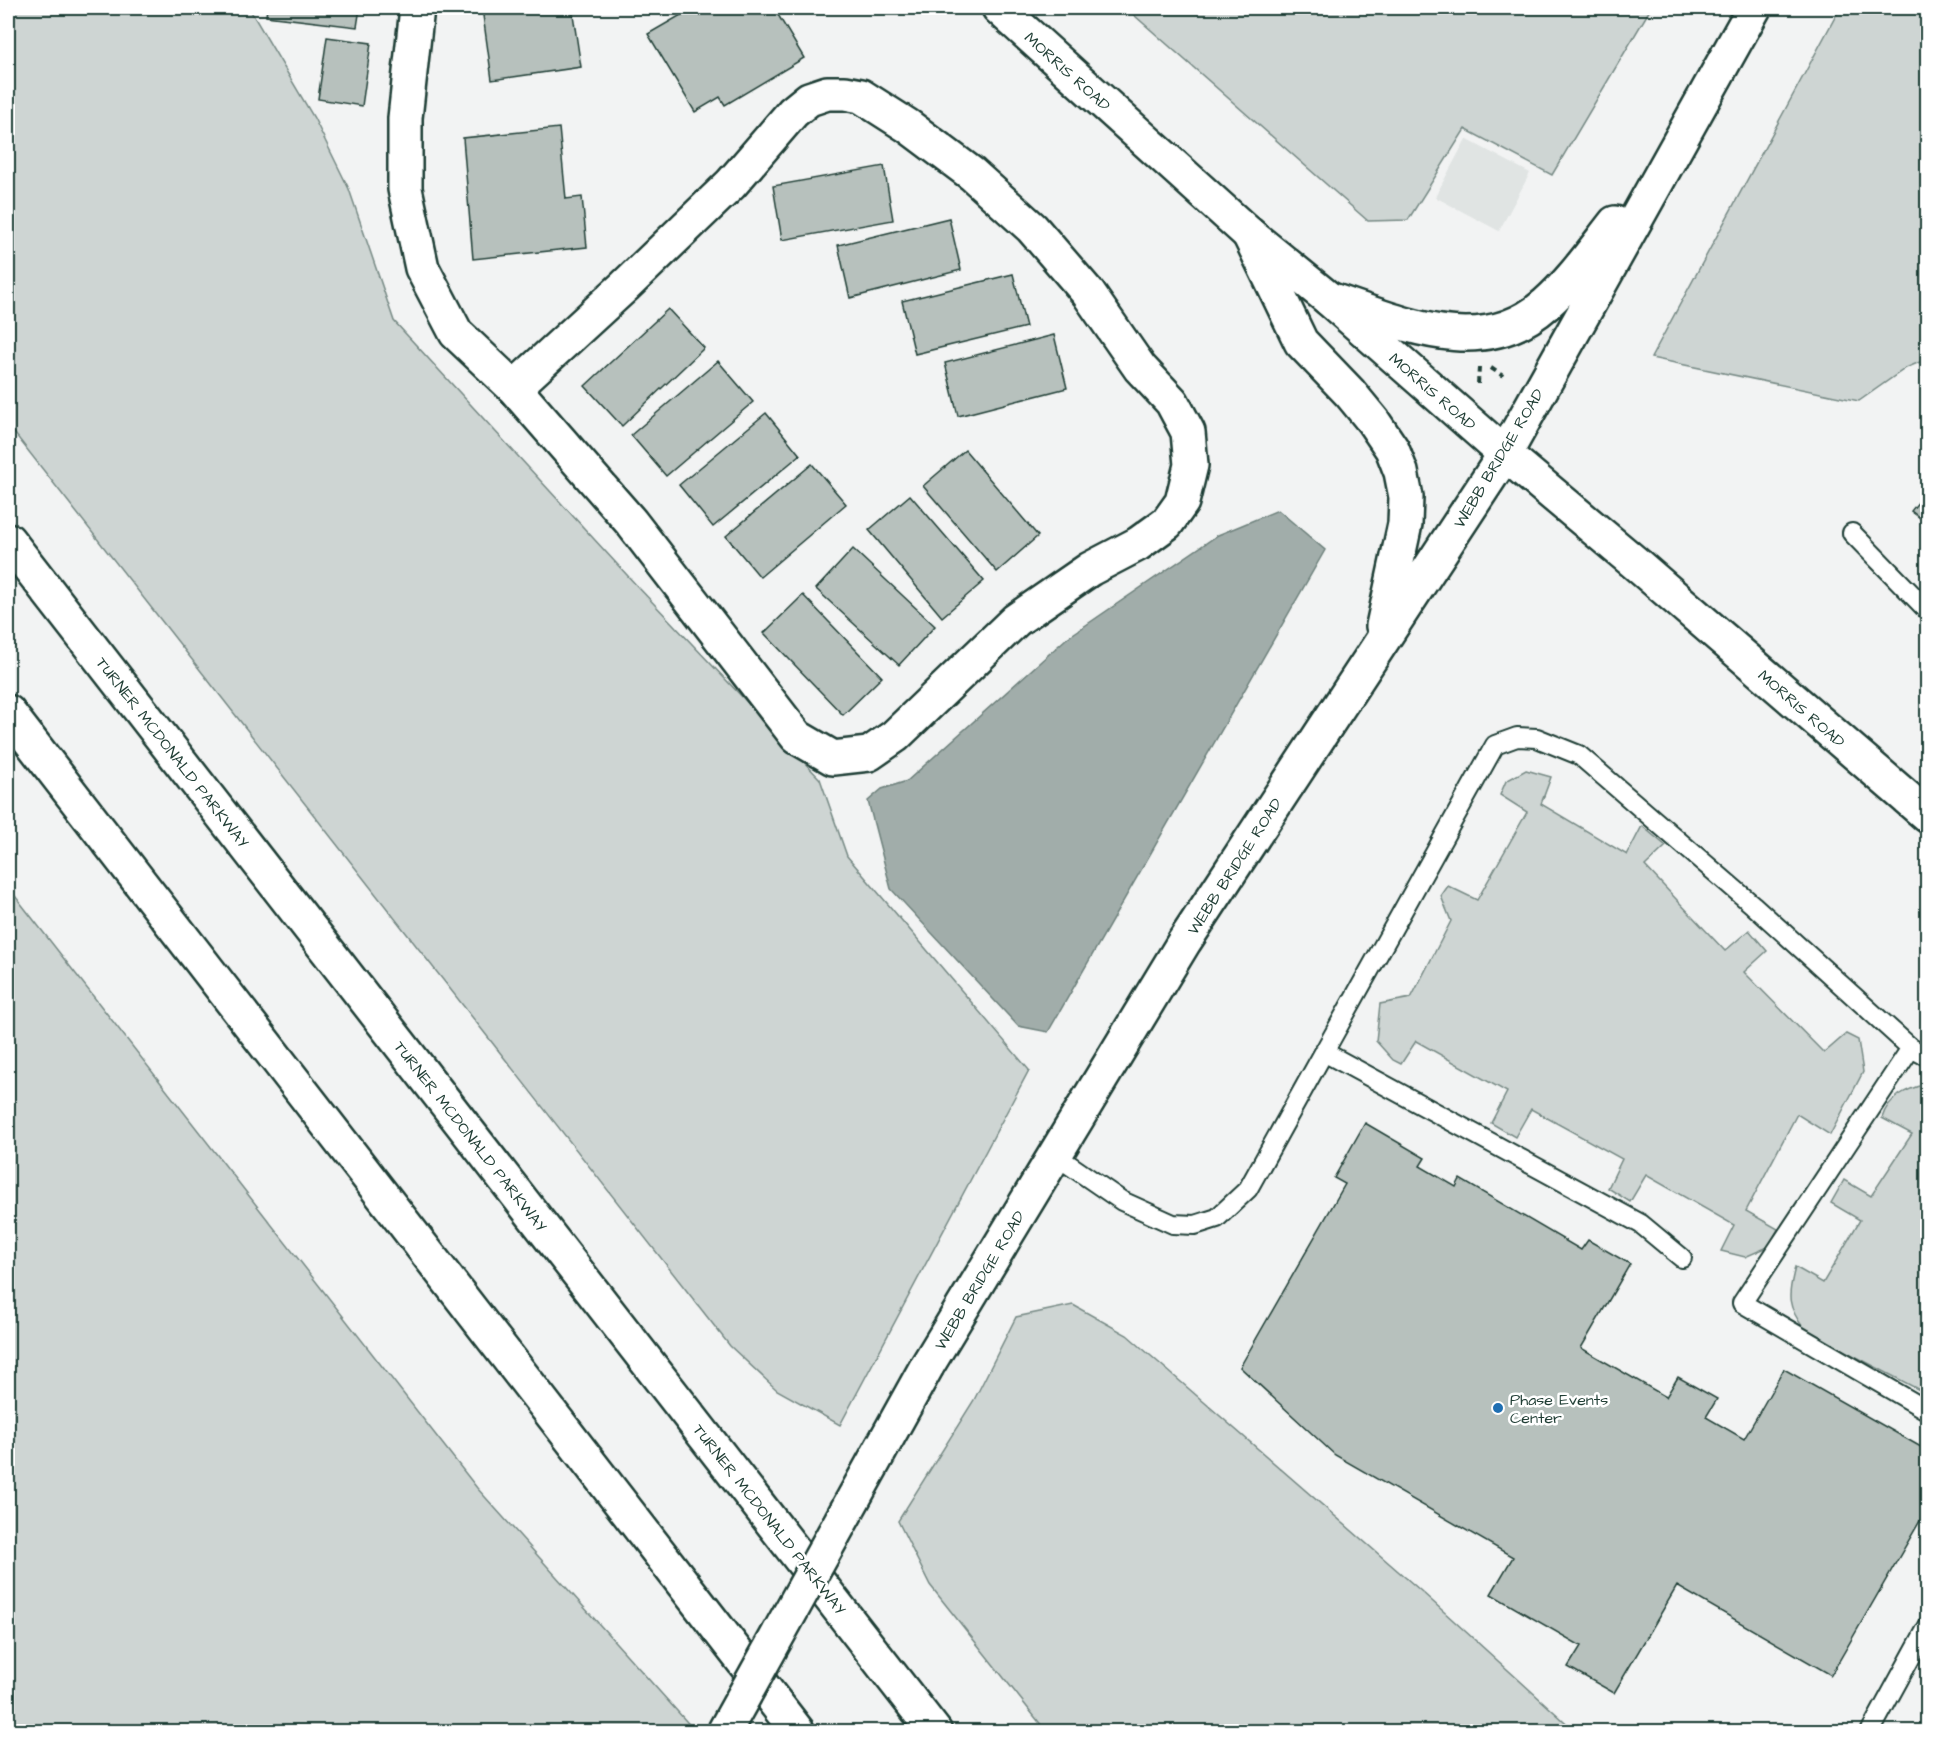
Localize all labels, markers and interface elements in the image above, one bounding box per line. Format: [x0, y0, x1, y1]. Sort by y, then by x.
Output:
street label: MORRIS ROAD [1020, 27, 1115, 116]
street label: MORRIS ROAD [1384, 348, 1481, 436]
street label: WEBB BRIDGE ROAD [1448, 385, 1549, 532]
street label: TURNER MCDONALD PARKWAY [91, 653, 254, 853]
street label: MORRIS ROAD [1753, 665, 1850, 753]
street label: WEBB BRIDGE ROAD [1182, 794, 1287, 939]
street label: TURNER MCDONALD PARKWAY [389, 1037, 552, 1237]
street label: WEBB BRIDGE ROAD [929, 1207, 1030, 1354]
place label: Phase Events Center [1510, 1389, 1608, 1429]
marker: Phase Events Center [1491, 1401, 1505, 1415]
street label: TURNER MCDONALD PARKWAY [688, 1420, 851, 1620]

